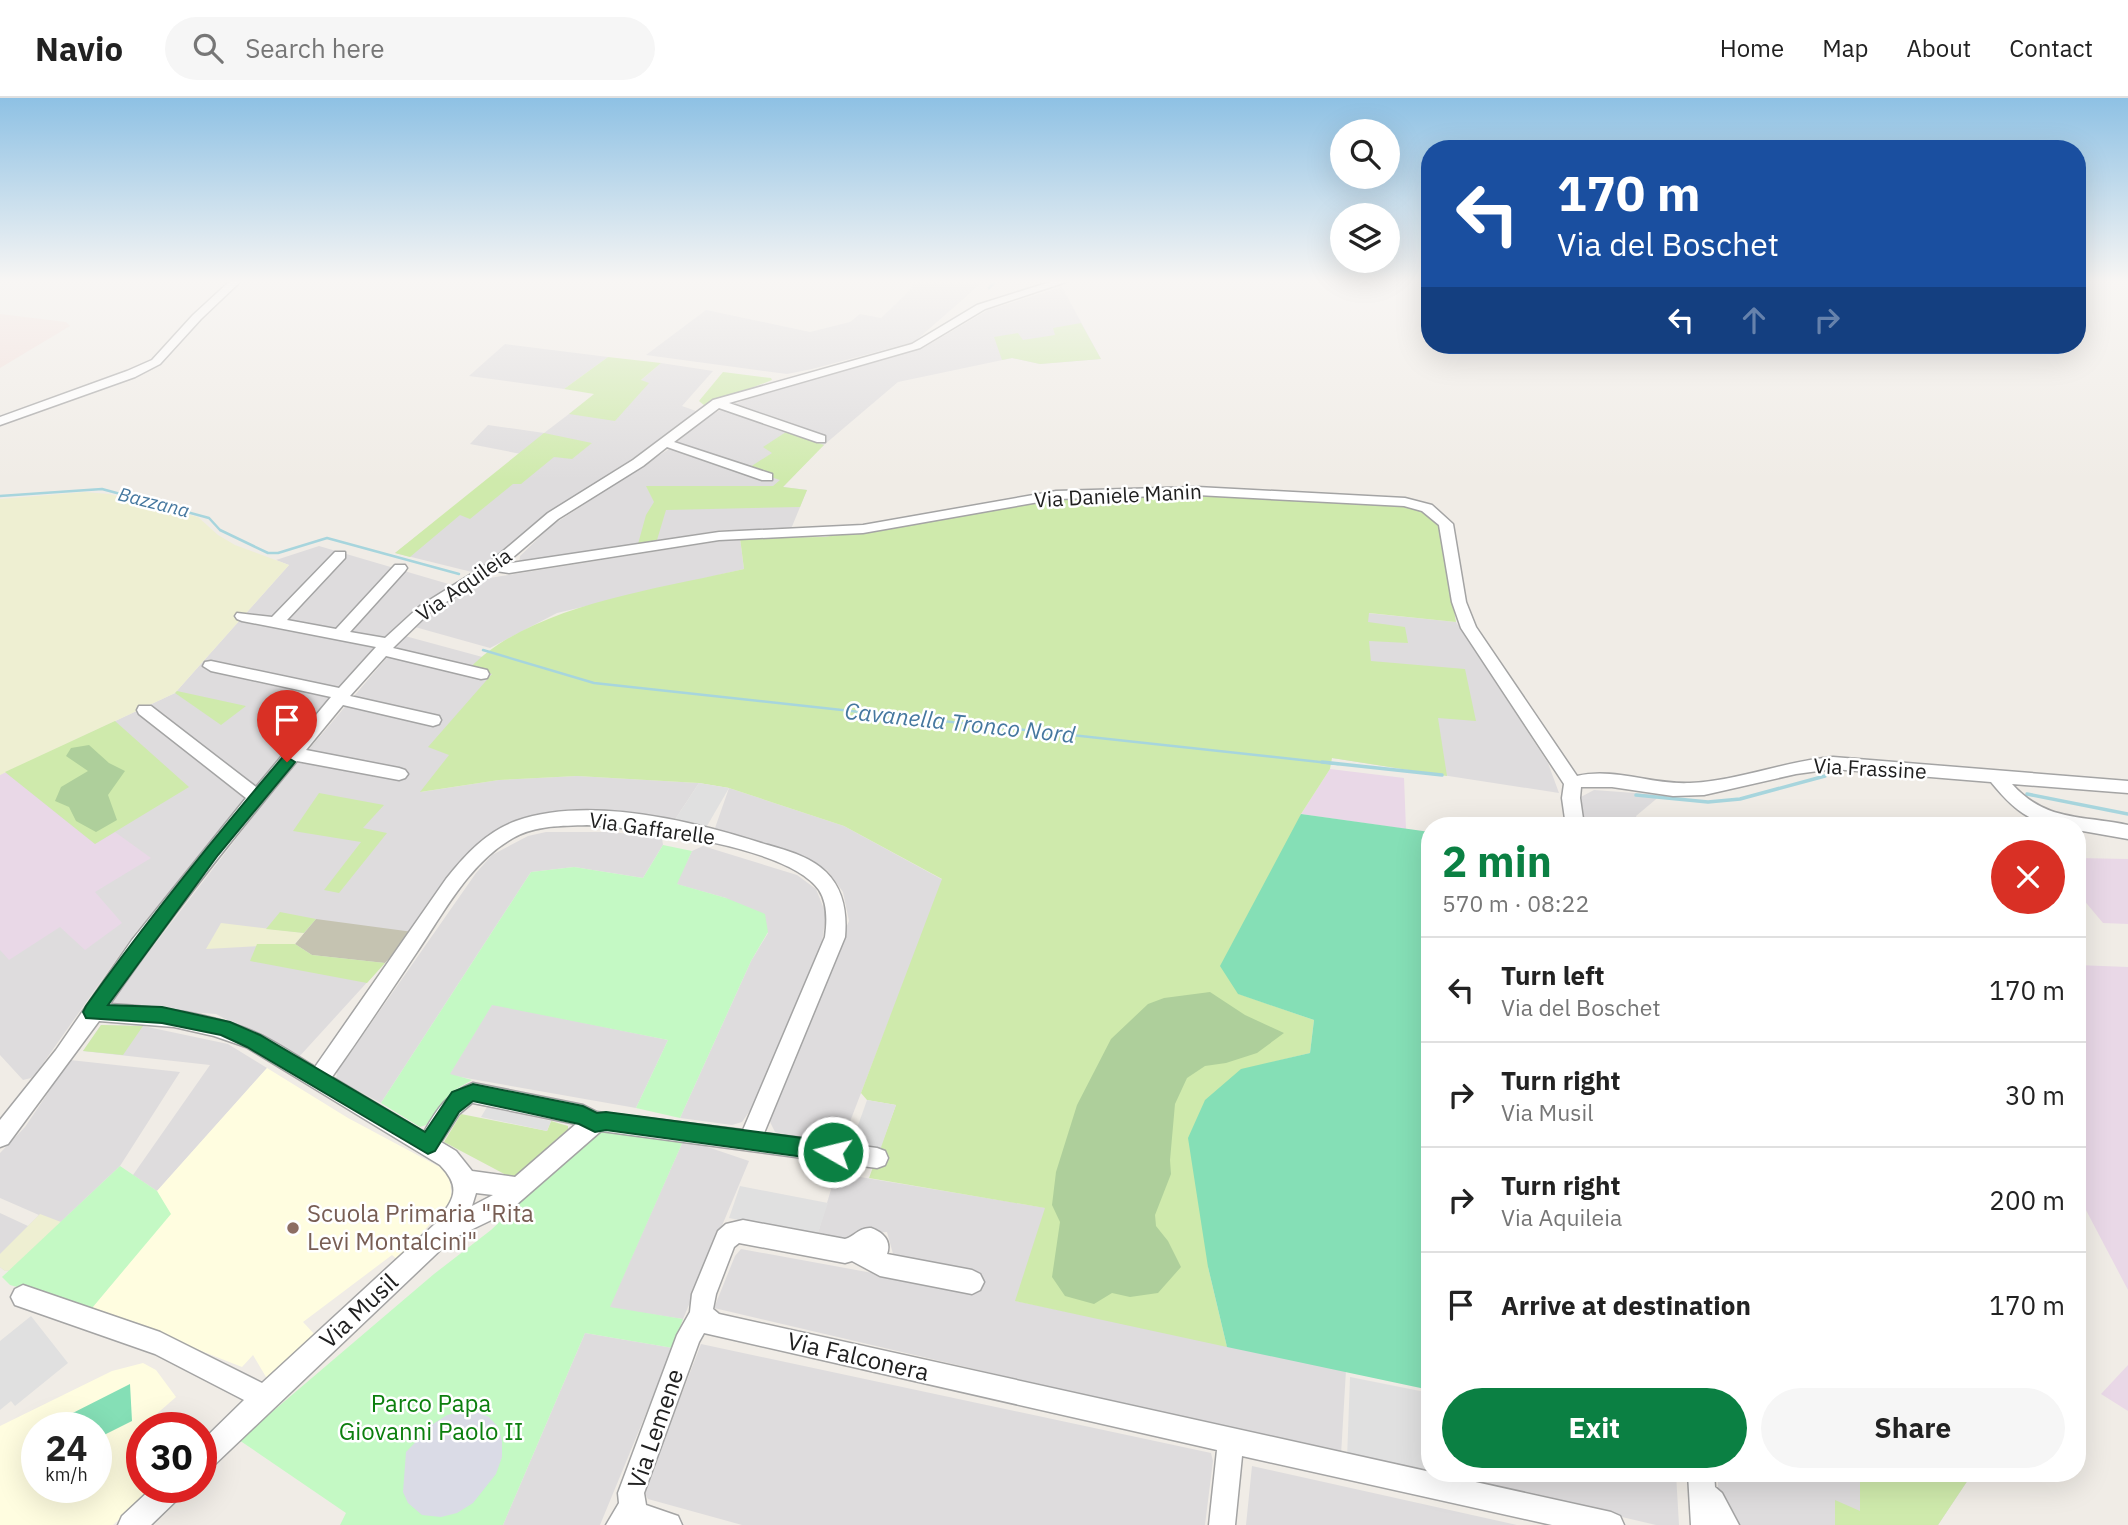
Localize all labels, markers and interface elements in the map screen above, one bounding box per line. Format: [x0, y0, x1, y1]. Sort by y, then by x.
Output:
search box [165, 17, 655, 80]
text: Navio [35, 27, 123, 70]
icon: search [189, 29, 227, 67]
text: Search here [245, 31, 385, 65]
text: Home [1720, 32, 1784, 64]
text: Map [1822, 32, 1868, 64]
text: About [1906, 32, 1971, 64]
text: Contact [2009, 32, 2093, 64]
map controls [1330, 119, 1400, 273]
button: search [1330, 119, 1400, 189]
text: 170 m [1557, 161, 1701, 224]
icon: left [1442, 168, 1533, 259]
button: layers [1330, 203, 1400, 273]
text: Via del Boschet [1557, 223, 1779, 265]
icon: left [1662, 301, 1700, 339]
icon: ahead [1735, 301, 1773, 339]
icon: right [1808, 301, 1846, 339]
street label: Via Daniele Manin [1033, 477, 1202, 513]
water label: Bazzana [116, 482, 192, 522]
street label: Via Aquileia [410, 541, 517, 627]
pin [257, 690, 317, 762]
water label: Cavanella Tronco Nord [843, 695, 1077, 749]
icon: arrive [268, 701, 306, 739]
street label: Via Frassine [1813, 751, 1927, 785]
street label: Via Gaffarelle [587, 805, 717, 851]
text: 2 min [1442, 834, 1552, 889]
button: close [1991, 840, 2065, 914]
text: 570 m · 08:22 [1442, 888, 1589, 918]
text: Turn left [1501, 958, 1604, 992]
icon: left [1442, 971, 1480, 1009]
text: 170 m [1989, 973, 2065, 1007]
text: Via del Boschet [1501, 992, 1661, 1022]
text: Turn right [1501, 1063, 1620, 1097]
icon: right [1442, 1076, 1480, 1114]
text: 30 m [2005, 1078, 2065, 1112]
text: Via Musil [1501, 1097, 1593, 1127]
position arrow [796, 1115, 870, 1189]
text: Turn right [1501, 1168, 1620, 1202]
icon: right [1442, 1181, 1480, 1219]
text: 200 m [1989, 1183, 2065, 1217]
place label: Scuola Primaria "Rita Levi Montalcini" [307, 1197, 534, 1257]
text: Via Aquileia [1501, 1202, 1622, 1232]
marker: Scuola Primaria "Rita Levi Montalcini" [285, 1220, 301, 1236]
street label: Via Musil [312, 1266, 404, 1355]
icon: arrive [1442, 1286, 1480, 1324]
text: Arrive at destination [1501, 1288, 1751, 1322]
text: 170 m [1989, 1288, 2065, 1322]
street label: Via Falconera [784, 1324, 932, 1388]
street label: Via Lemene [620, 1364, 691, 1493]
park label: Parco Papa Giovanni Paolo II [339, 1387, 523, 1447]
button: Exit [1442, 1388, 1747, 1468]
button: Share [1761, 1388, 2065, 1468]
speed limit sign: 30 [126, 1412, 217, 1503]
text: 24 [45, 1425, 88, 1471]
text: km/h [45, 1463, 88, 1486]

